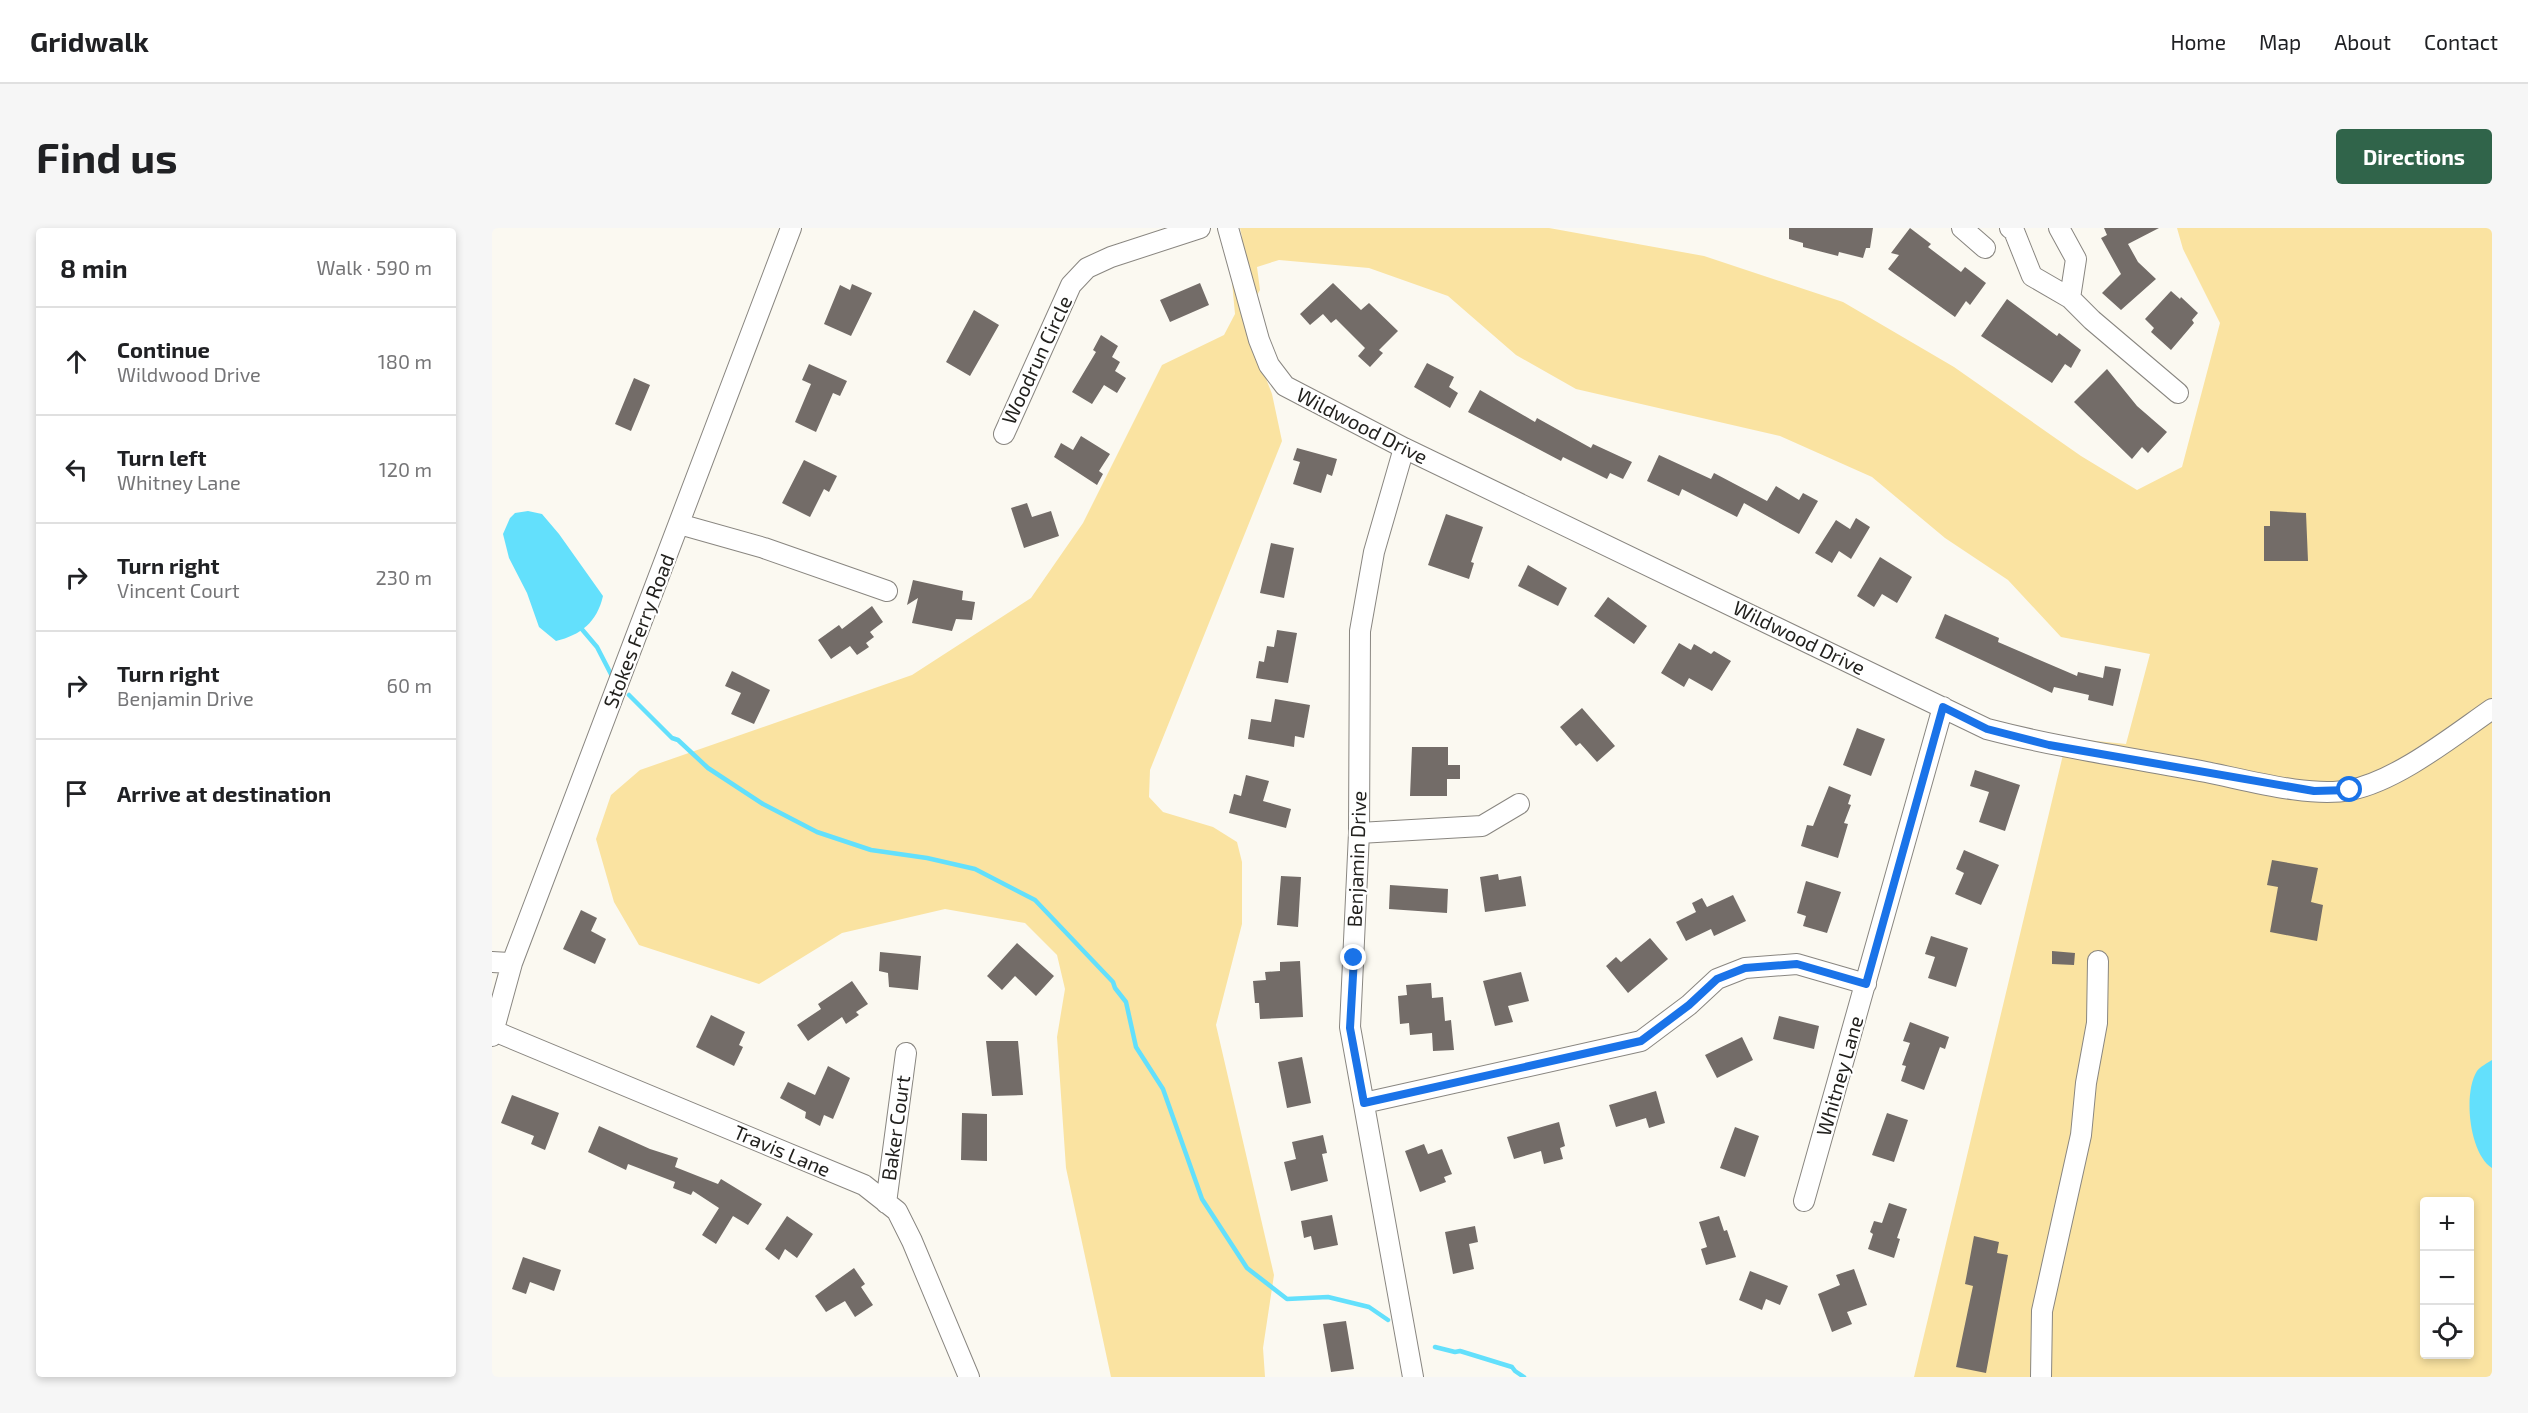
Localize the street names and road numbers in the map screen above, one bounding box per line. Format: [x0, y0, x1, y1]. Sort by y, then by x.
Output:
street label: Woodrun Circle [996, 292, 1076, 428]
street label: Wildwood Drive [1293, 382, 1432, 468]
street label: Stokes Ferry Road [598, 550, 679, 711]
street label: Wildwood Drive [1730, 595, 1869, 679]
street label: Benjamin Drive [1342, 790, 1370, 928]
street label: Whitney Lane [1810, 1013, 1868, 1138]
street label: Baker Court [876, 1073, 914, 1182]
street label: Travis Lane [730, 1119, 834, 1181]

